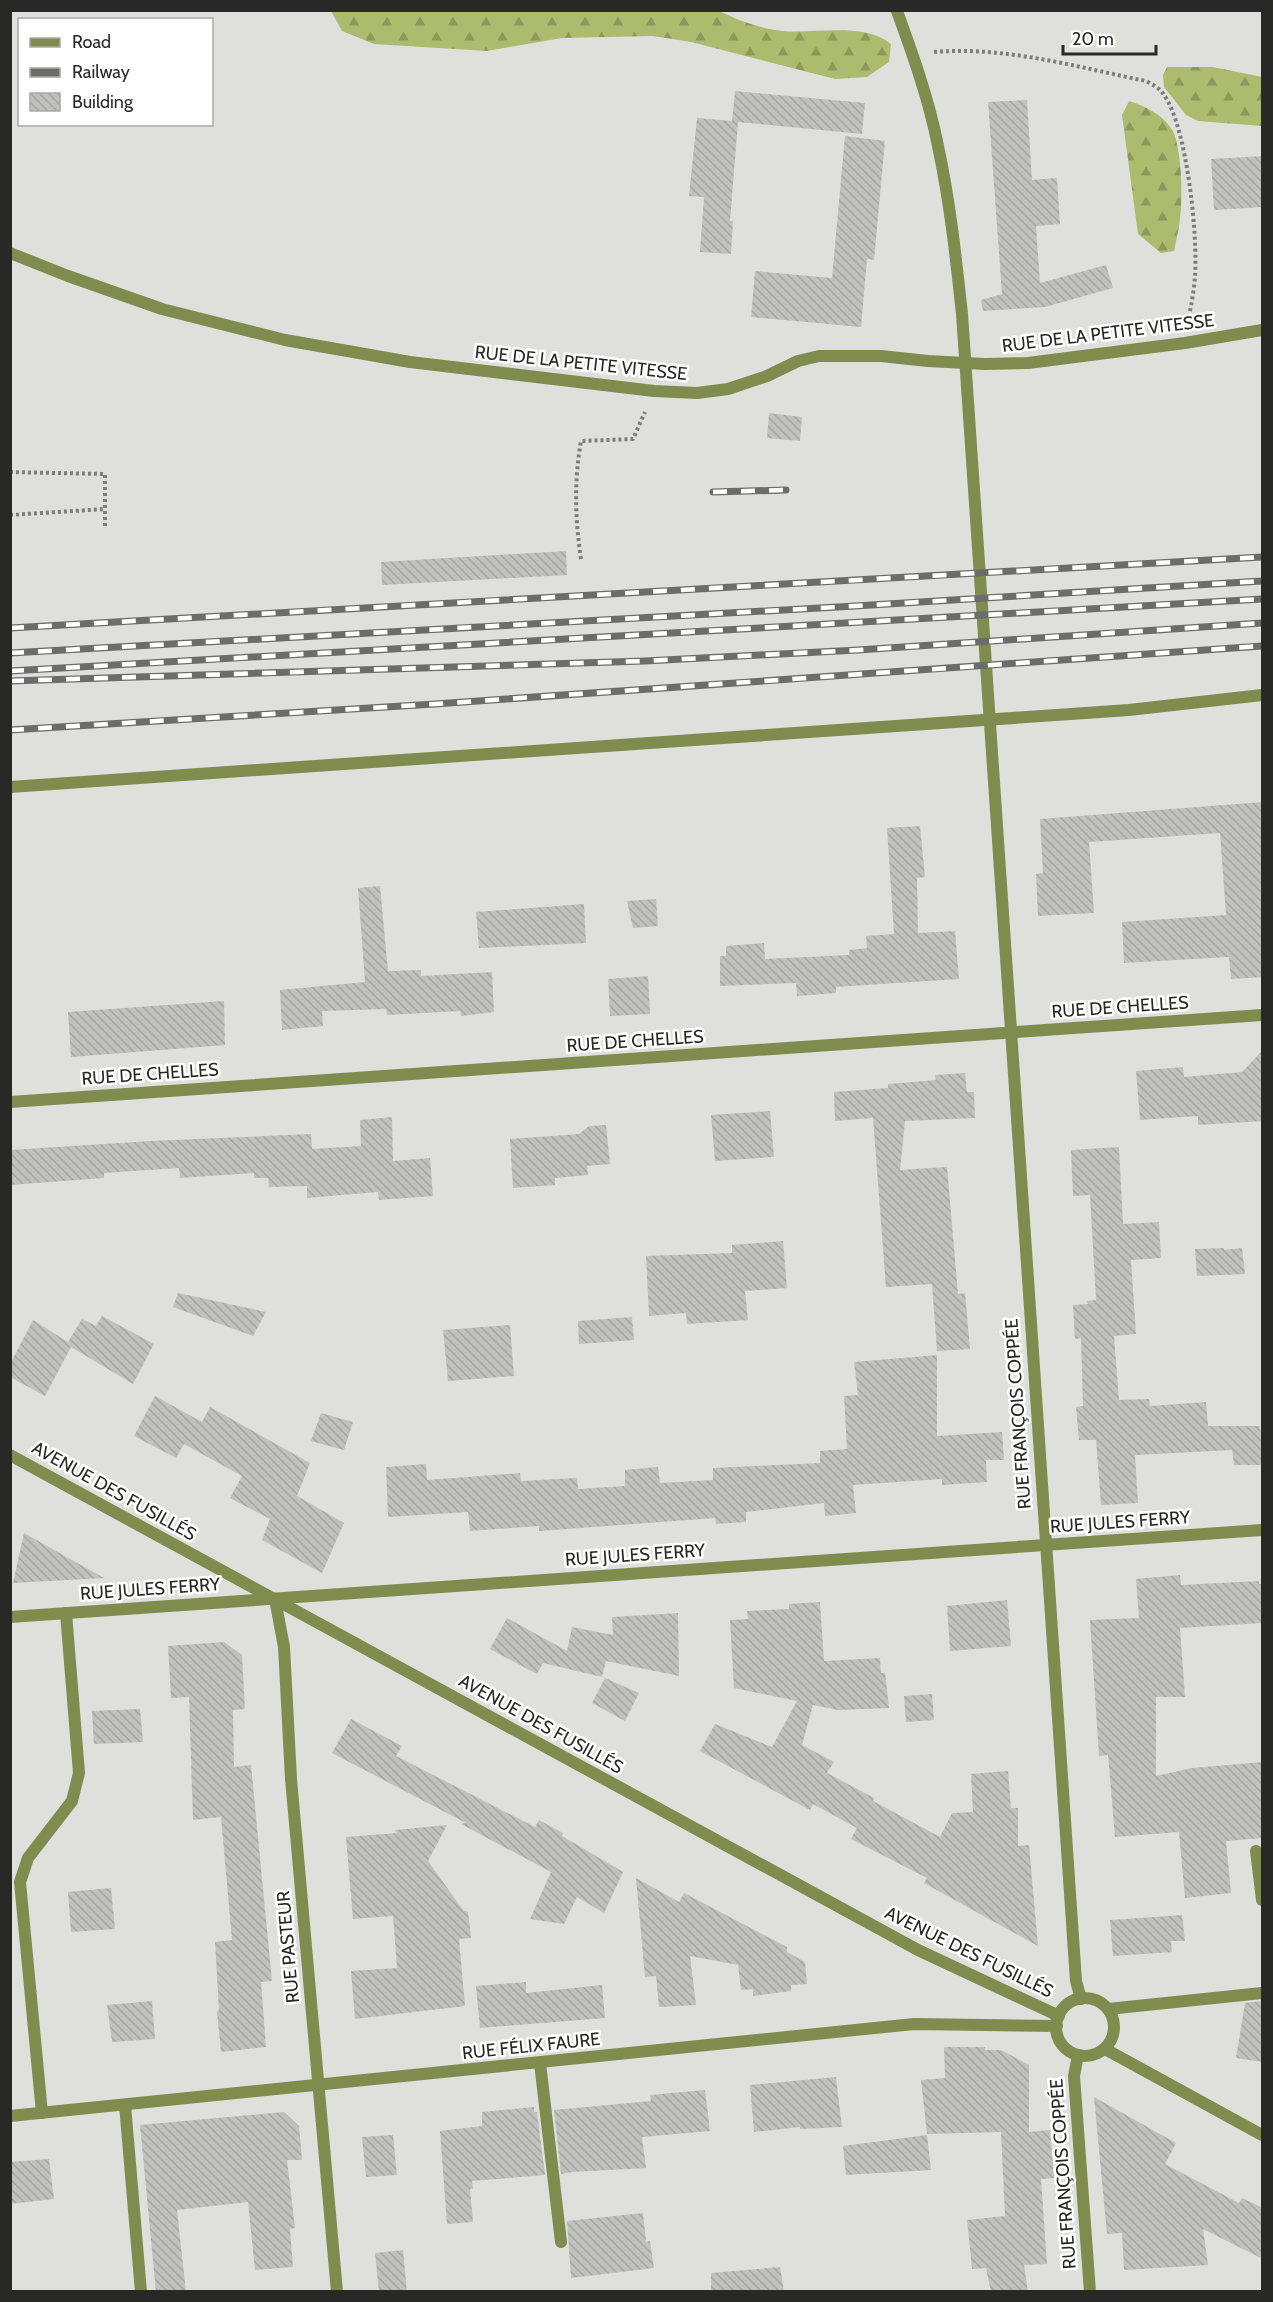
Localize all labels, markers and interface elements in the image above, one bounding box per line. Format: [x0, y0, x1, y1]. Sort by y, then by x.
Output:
legend [18, 18, 213, 126]
scale bar [1063, 18, 1156, 56]
text: 20 m [1072, 28, 1114, 50]
text: Road [72, 31, 111, 53]
text: Railway [72, 61, 130, 83]
text: Building [72, 91, 134, 113]
street label: RUE DE LA PETITE VITESSE [1001, 309, 1215, 357]
street label: RUE DE LA PETITE VITESSE [474, 341, 688, 385]
street label: RUE DE CHELLES [1051, 991, 1189, 1023]
street label: RUE DE CHELLES [566, 1025, 704, 1057]
street label: RUE DE CHELLES [81, 1058, 219, 1090]
street label: RUE FRANÇOIS COPPÉE [1000, 1318, 1036, 1510]
street label: AVENUE DES FUSILLÉS [28, 1437, 200, 1545]
street label: RUE JULES FERRY [1049, 1506, 1191, 1538]
street label: RUE JULES FERRY [564, 1539, 706, 1571]
street label: RUE JULES FERRY [79, 1573, 221, 1605]
street label: AVENUE DES FUSILLÉS [455, 1670, 627, 1778]
street label: RUE PASTEUR [272, 1890, 304, 2004]
street label: AVENUE DES FUSILLÉS [881, 1902, 1057, 2002]
street label: RUE FÉLIX FAURE [461, 2028, 601, 2064]
street label: RUE FRANÇOIS COPPÉE [1045, 2078, 1081, 2270]

